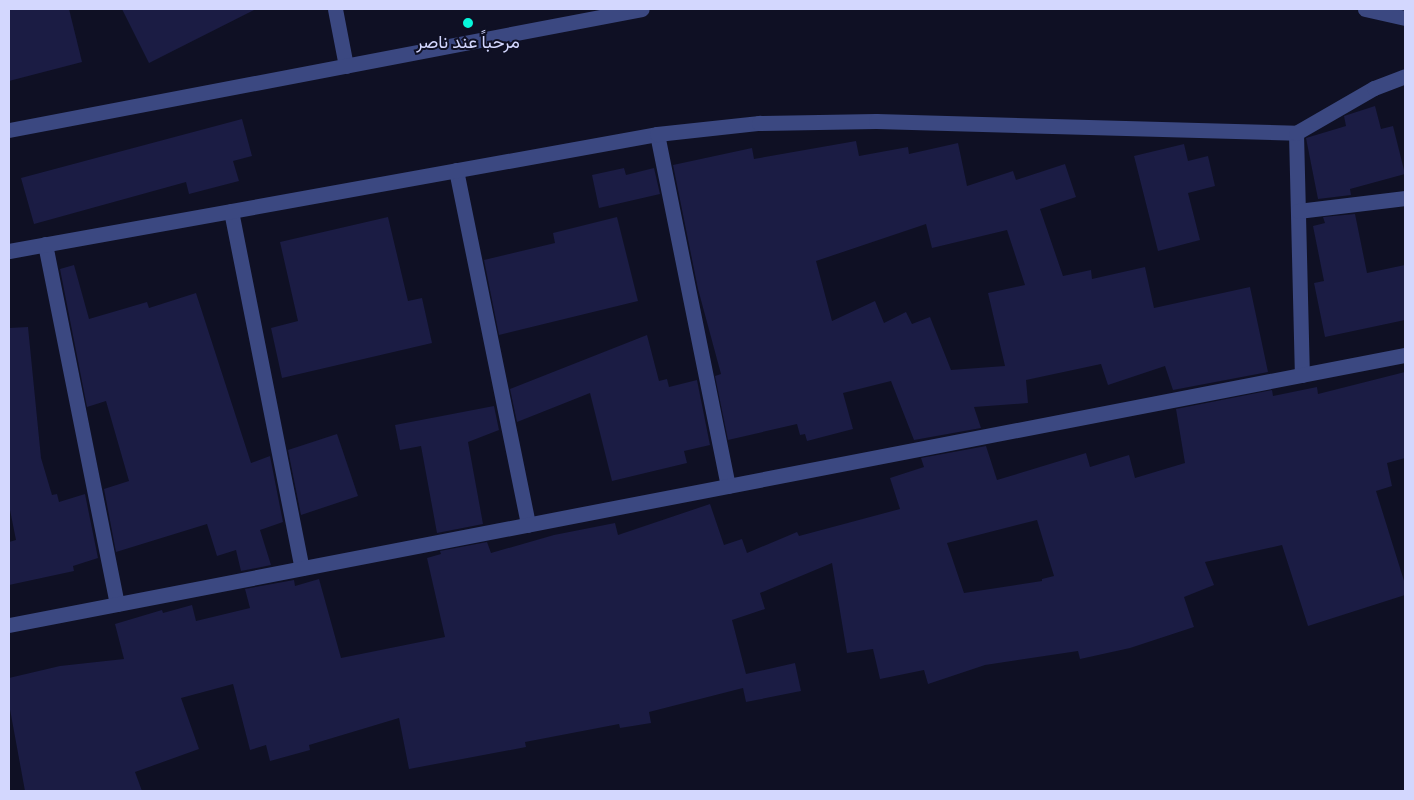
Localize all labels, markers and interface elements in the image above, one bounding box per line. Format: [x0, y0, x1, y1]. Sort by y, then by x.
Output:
marker: مرحباً عند ناصر [462, 17, 474, 29]
place label: مرحباً عند ناصر [416, 31, 520, 53]

